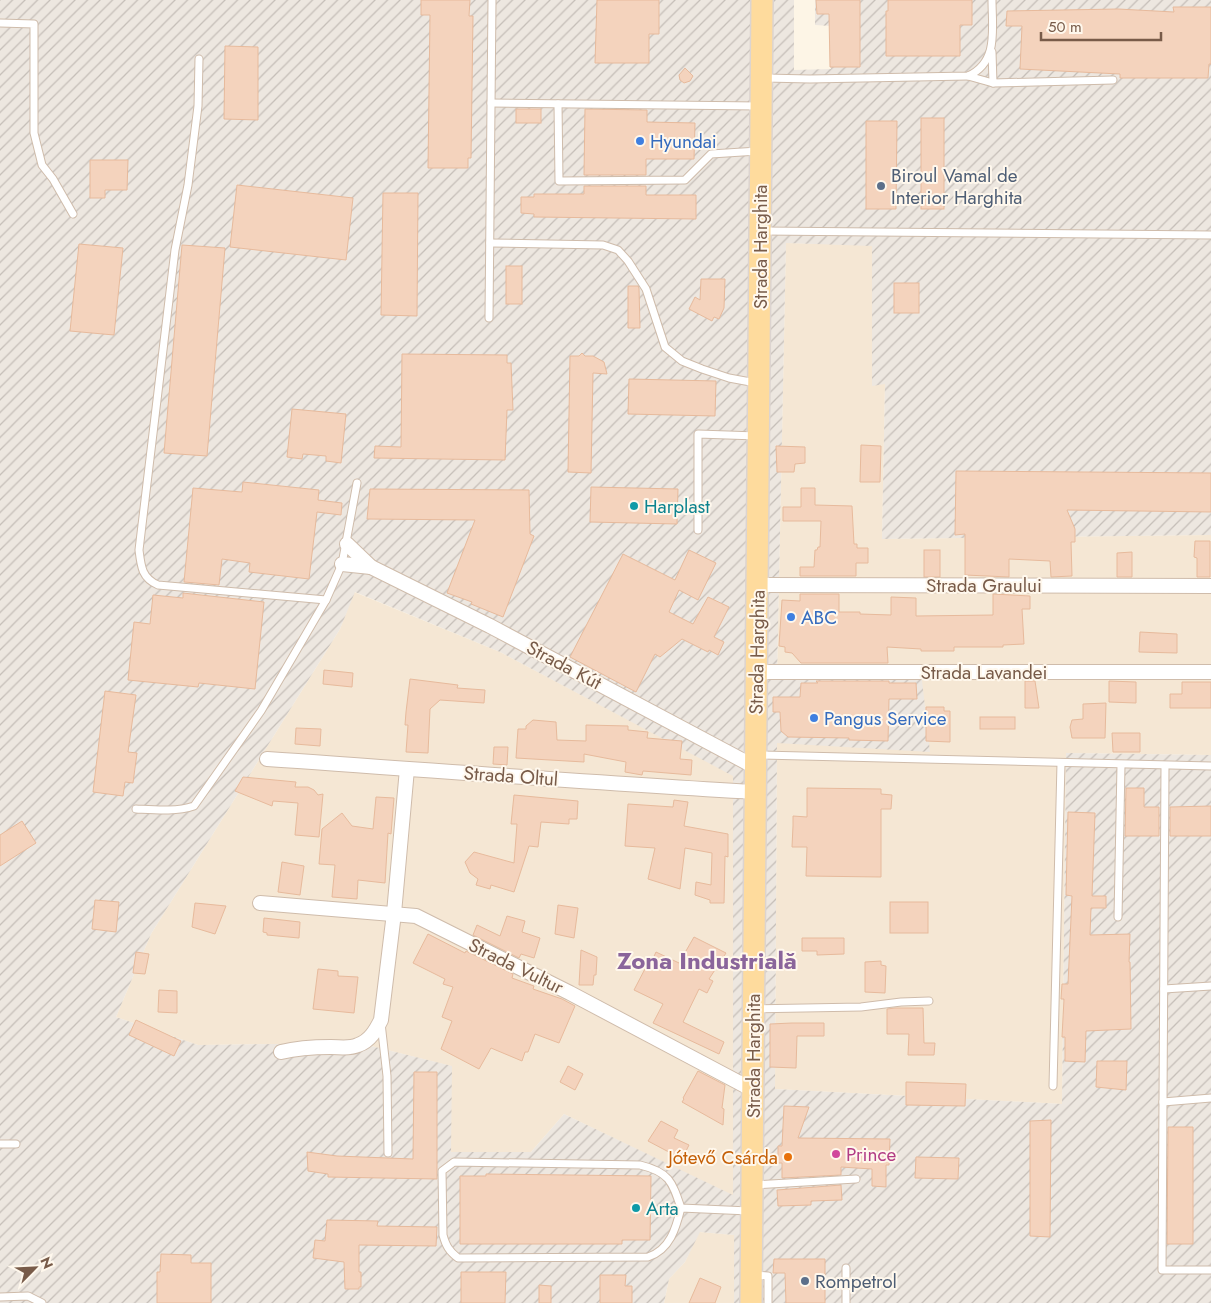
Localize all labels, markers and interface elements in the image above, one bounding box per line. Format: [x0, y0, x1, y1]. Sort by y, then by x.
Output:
scale bar [1041, 10, 1161, 42]
text: 50 m [1048, 16, 1082, 38]
place label: Hyundai [650, 128, 717, 155]
marker: Hyundai [634, 135, 646, 147]
place label: Biroul Vamal de Interior Harghita [891, 162, 1022, 211]
marker: Biroul Vamal de Interior Harghita [875, 180, 887, 192]
street label: Strada Harghita [747, 185, 774, 309]
place label: Harplast [644, 493, 710, 520]
marker: Harplast [628, 500, 640, 512]
street label: Strada Graului [926, 572, 1042, 599]
street label: Strada Harghita [742, 589, 772, 715]
place label: ABC [801, 604, 837, 631]
marker: ABC [785, 611, 797, 623]
street label: Strada Kút [522, 634, 607, 696]
street label: Strada Lavandei [921, 659, 1047, 686]
place label: Pangus Service [824, 705, 947, 732]
marker: Pangus Service [808, 712, 820, 724]
street label: Strada Oltul [463, 759, 559, 793]
street label: Strada Vultur [464, 931, 569, 1001]
district label: Zona Industrială [617, 943, 797, 978]
street label: Strada Harghita [740, 994, 767, 1118]
place label: Prince [846, 1141, 897, 1168]
place label: Jótevő Csárda [665, 1144, 778, 1171]
marker: Prince [830, 1148, 842, 1160]
marker: Jótevő Csárda [782, 1151, 794, 1163]
place label: Arta [646, 1195, 679, 1222]
marker: Arta [630, 1202, 642, 1214]
north arrow [10, 1243, 60, 1293]
text: N [35, 1254, 58, 1272]
place label: Rompetrol [815, 1268, 897, 1295]
marker: Rompetrol [799, 1275, 811, 1287]

